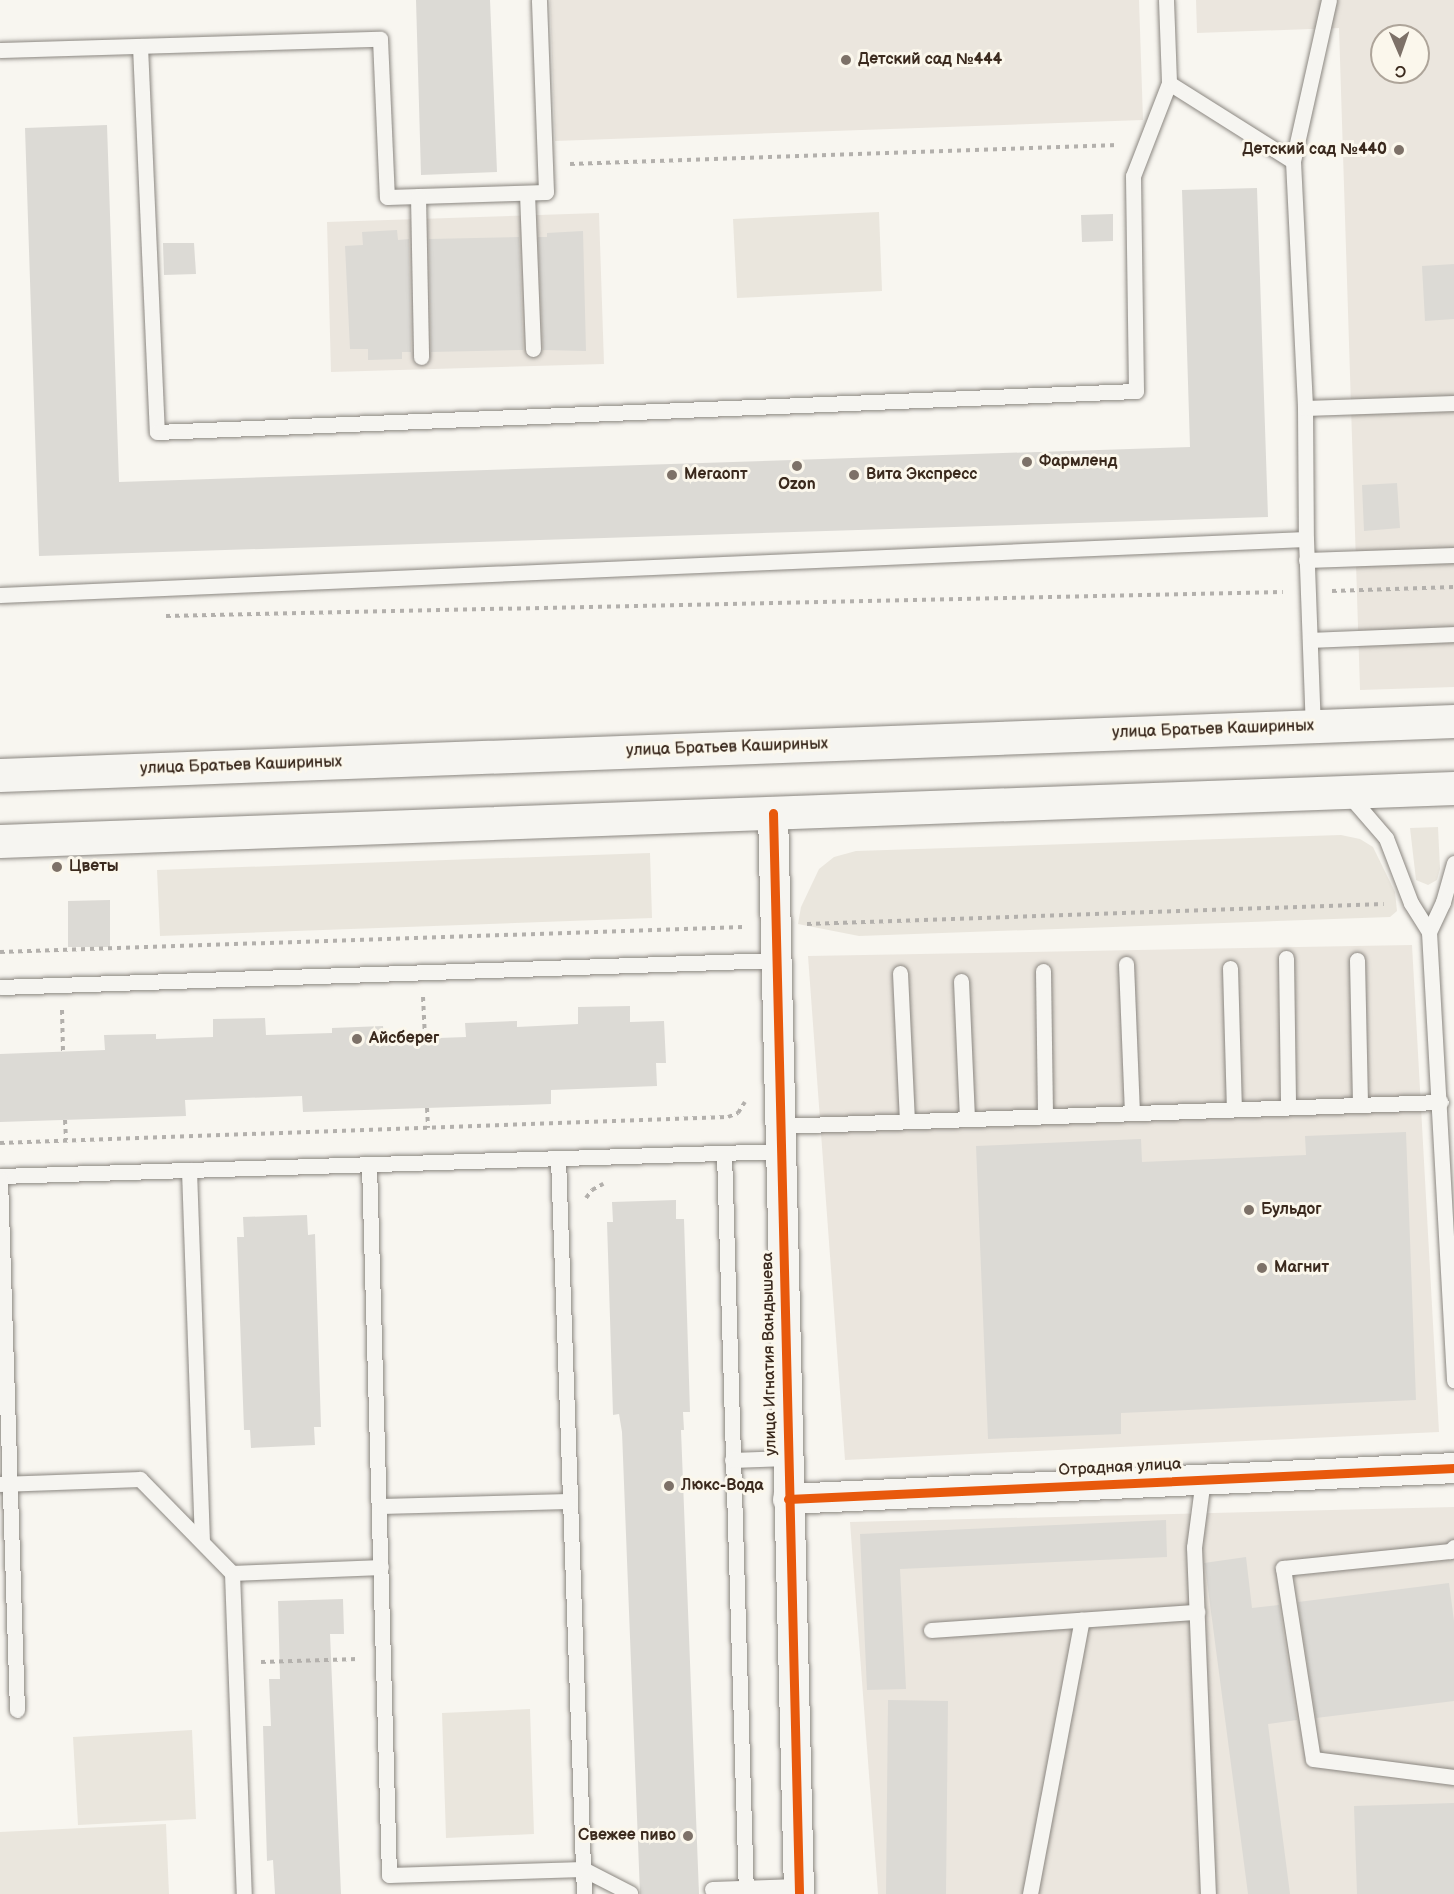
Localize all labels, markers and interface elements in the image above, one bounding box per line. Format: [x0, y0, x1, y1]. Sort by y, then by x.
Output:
north arrow [1370, 24, 1430, 84]
place label: Детский сад №444 [858, 50, 1002, 70]
marker: Детский сад №444 [839, 53, 853, 67]
text: С [1395, 61, 1406, 80]
place label: Детский сад №440 [1242, 140, 1387, 160]
marker: Детский сад №440 [1392, 143, 1406, 157]
place label: Фармленд [1039, 452, 1117, 472]
marker: Фармленд [1020, 455, 1034, 469]
marker: Ozon [790, 459, 804, 473]
place label: Мегаопт [684, 465, 748, 485]
place label: Вита Экспресс [866, 465, 977, 485]
marker: Мегаопт [665, 468, 679, 482]
marker: Вита Экспресс [847, 468, 861, 482]
place label: Ozon [778, 475, 816, 495]
street label: улица Братьев Кашириных [1112, 717, 1314, 743]
street label: улица Братьев Кашириных [626, 735, 828, 761]
street label: улица Братьев Кашириных [140, 753, 342, 779]
place label: Цветы [69, 857, 119, 877]
marker: Цветы [50, 860, 64, 874]
place label: Айсберег [369, 1029, 439, 1049]
marker: Айсберег [350, 1032, 364, 1046]
place label: Бульдог [1261, 1200, 1322, 1220]
marker: Бульдог [1242, 1203, 1256, 1217]
street label: улица Игнатия Вандышева [759, 1252, 781, 1456]
place label: Магнит [1274, 1258, 1329, 1278]
marker: Магнит [1255, 1261, 1269, 1275]
street label: Отрадная улица [1058, 1455, 1182, 1481]
place label: Люкс-Вода [681, 1476, 763, 1496]
marker: Люкс-Вода [662, 1479, 676, 1493]
place label: Свежее пиво [578, 1826, 676, 1846]
marker: Свежее пиво [681, 1829, 695, 1843]

